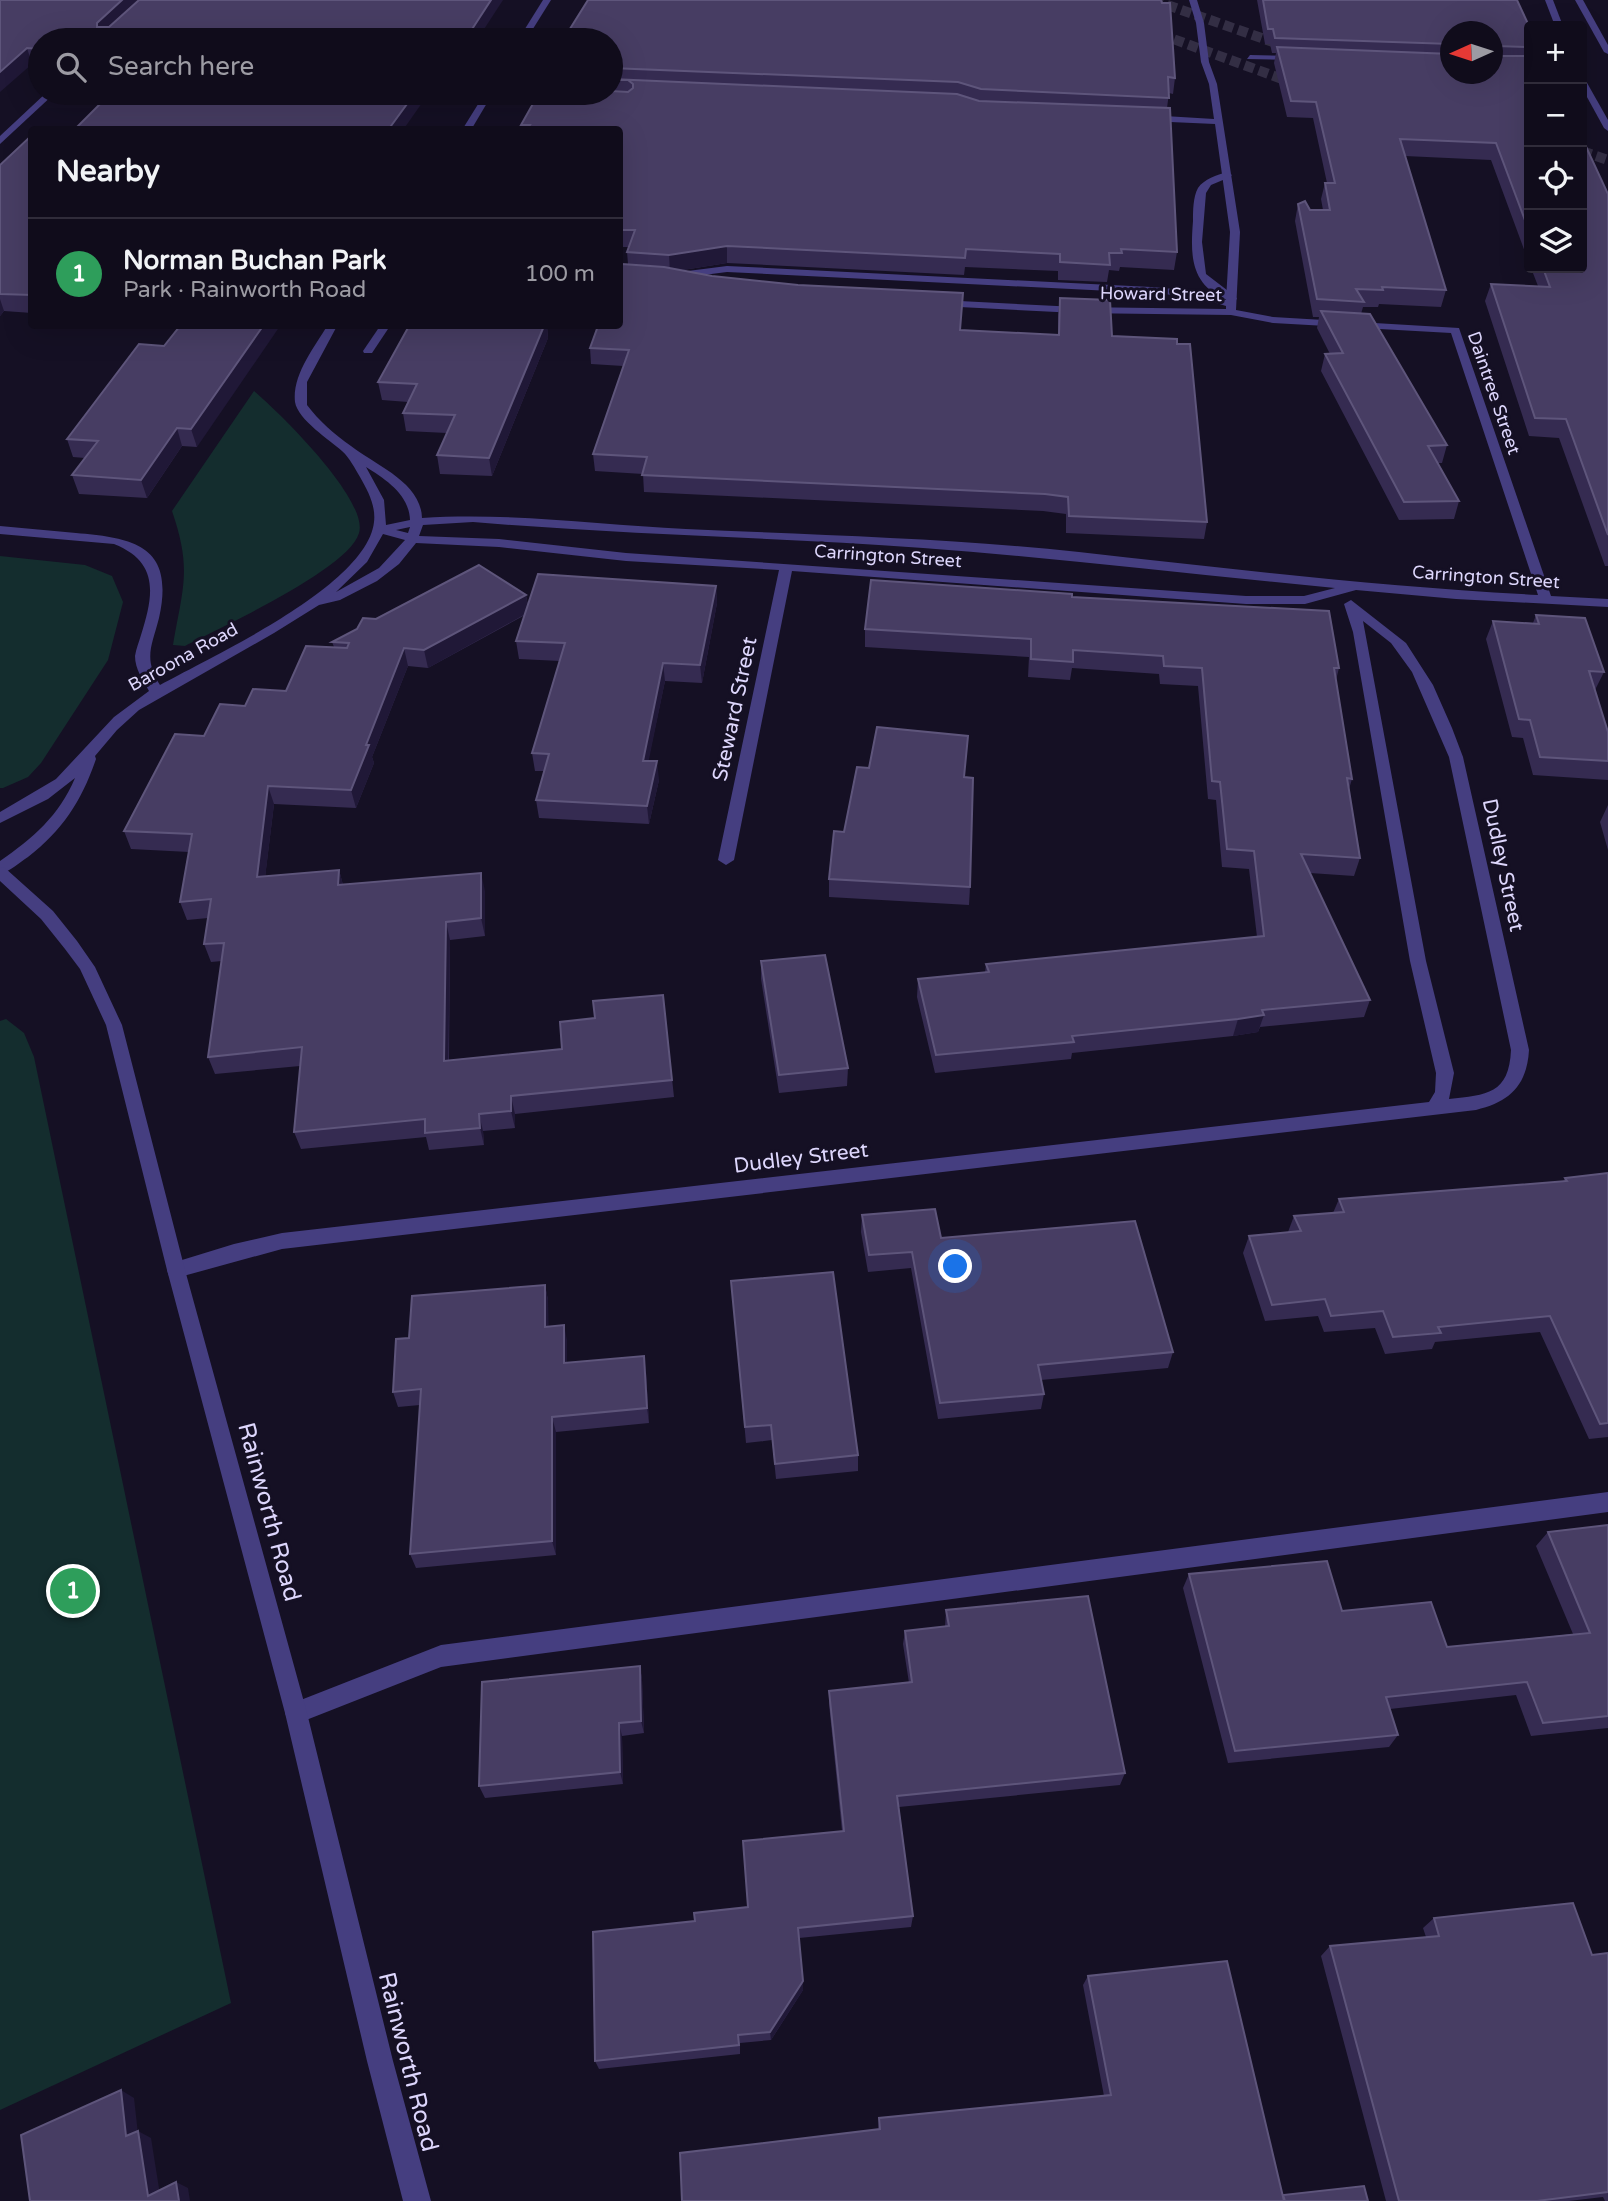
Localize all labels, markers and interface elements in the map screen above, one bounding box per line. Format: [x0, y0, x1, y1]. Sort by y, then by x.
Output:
north arrow [1440, 21, 1503, 84]
map controls [1524, 21, 1587, 273]
button: + [1524, 21, 1587, 84]
search box [28, 28, 623, 105]
icon: search [52, 48, 90, 86]
text: Search here [108, 51, 254, 82]
button: − [1524, 84, 1587, 147]
button: locate [1524, 147, 1587, 210]
text: Nearby [56, 153, 160, 190]
button: layers [1524, 210, 1587, 273]
text: Norman Buchan Park [123, 245, 386, 276]
text: 1 [72, 260, 86, 288]
text: 100 m [525, 260, 595, 288]
text: Park · Rainworth Road [123, 276, 366, 304]
street label: Howard Street [1100, 282, 1223, 306]
street label: Daintree Street [1463, 329, 1525, 458]
street label: Carrington Street [813, 540, 963, 572]
street label: Carrington Street [1411, 561, 1561, 593]
street label: Baroona Road [124, 618, 242, 696]
street label: Steward Street [708, 635, 762, 783]
street label: Dudley Street [1477, 796, 1529, 934]
street label: Dudley Street [732, 1137, 870, 1179]
your location [938, 1249, 972, 1283]
street label: Rainworth Road [231, 1419, 307, 1605]
pin: 1 [50, 1565, 96, 1617]
street label: Rainworth Road [372, 1969, 444, 2155]

